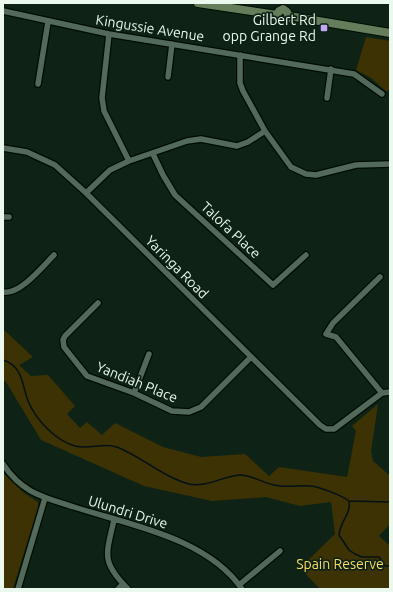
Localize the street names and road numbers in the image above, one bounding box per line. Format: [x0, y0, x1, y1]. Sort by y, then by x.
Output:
street label: Kingussie Avenue [94, 12, 206, 44]
street label: Talofa Place [198, 198, 264, 262]
street label: Yaringa Road [142, 232, 212, 302]
street label: Yandiah Place [94, 358, 180, 406]
street label: Ulundri Drive [86, 492, 170, 532]

